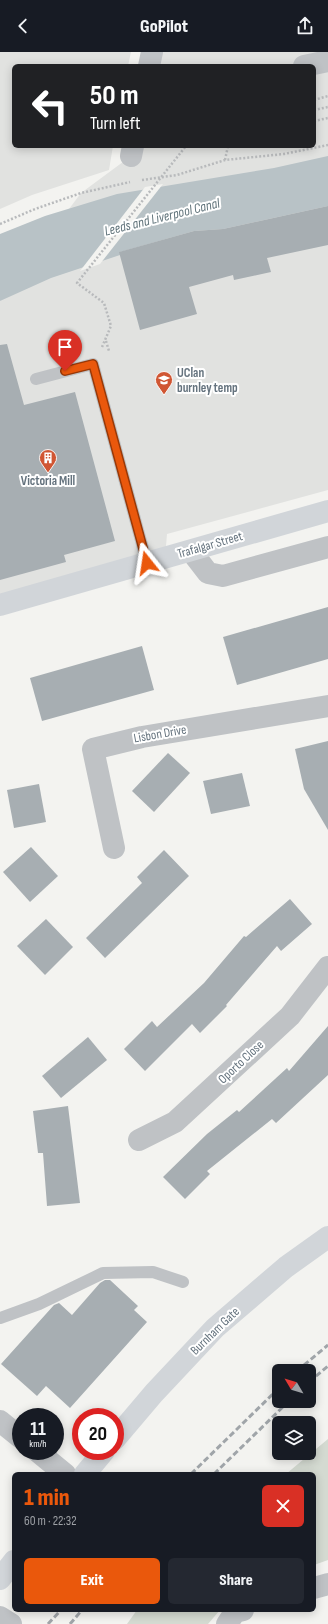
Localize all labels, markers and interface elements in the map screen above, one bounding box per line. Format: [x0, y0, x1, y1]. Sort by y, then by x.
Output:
icon: back [12, 15, 34, 37]
icon: share [294, 15, 316, 37]
text: GoPilot [140, 16, 188, 37]
text: 50 m [90, 79, 139, 112]
icon: left [24, 80, 76, 132]
text: Turn left [90, 113, 141, 134]
water label: Leeds and Liverpool Canal [102, 194, 222, 240]
pin [48, 330, 82, 371]
icon: arrive [54, 336, 76, 358]
place label: UClan burnley temp [177, 365, 238, 396]
school or university icon: UClan burnley temp [154, 370, 174, 395]
building icon: Victoria Mill [38, 448, 58, 473]
place label: Victoria Mill [21, 473, 76, 489]
street label: Trafalgar Street [176, 528, 245, 562]
position arrow [126, 542, 168, 584]
street label: Lisbon Drive [133, 722, 187, 746]
street label: Oporto Close [215, 1037, 267, 1087]
street label: Burnham Gate [187, 1304, 243, 1358]
north arrow [272, 1364, 316, 1408]
map controls [272, 1364, 316, 1460]
speed limit sign: 20 [72, 1408, 124, 1460]
button: layers [272, 1416, 316, 1460]
text: 11 [30, 1417, 46, 1441]
text: km/h [29, 1438, 47, 1450]
text: 1 min [24, 1483, 70, 1512]
button: close [262, 1485, 304, 1527]
text: 60 m · 22:32 [24, 1513, 77, 1529]
button: Exit [24, 1558, 160, 1604]
button: Share [168, 1558, 304, 1604]

